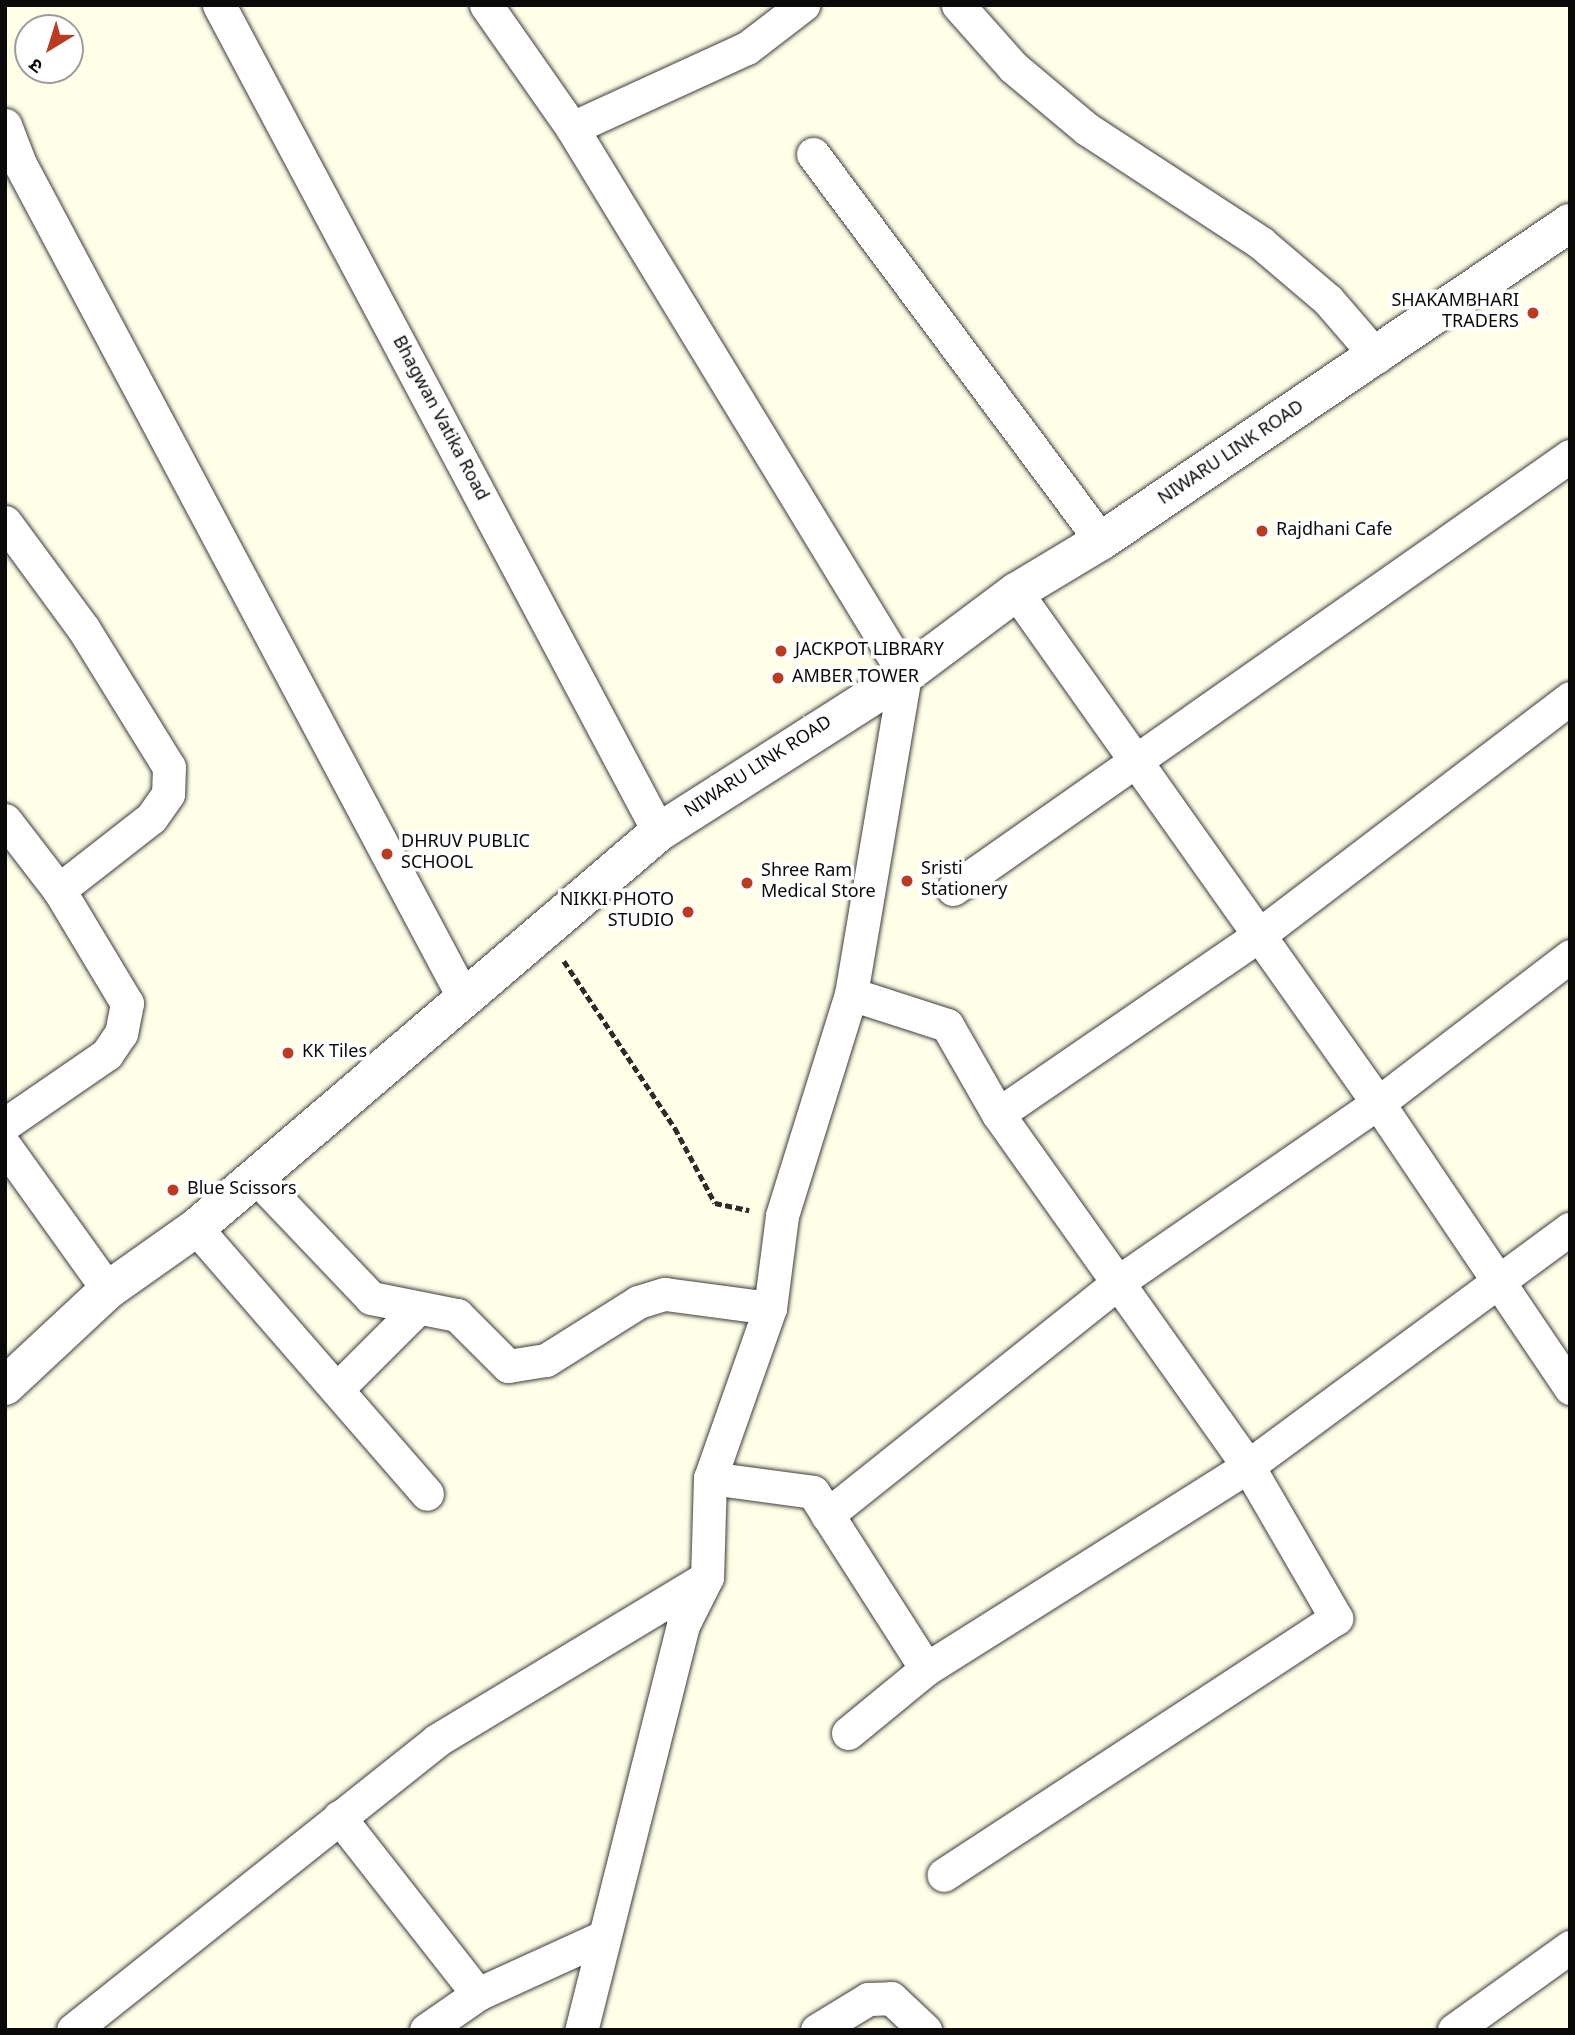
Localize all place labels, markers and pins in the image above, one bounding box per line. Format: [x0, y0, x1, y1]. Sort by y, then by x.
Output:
place label: SHAKAMBHARI TRADERS [1391, 292, 1519, 334]
marker: SHAKAMBHARI TRADERS [1525, 305, 1541, 321]
place label: Rajdhani Cafe [1276, 520, 1392, 542]
marker: Rajdhani Cafe [1254, 523, 1270, 539]
place label: JACKPOT LIBRARY [795, 640, 944, 662]
marker: JACKPOT LIBRARY [773, 643, 789, 659]
place label: AMBER TOWER [792, 667, 919, 689]
marker: AMBER TOWER [770, 670, 786, 686]
place label: DHRUV PUBLIC SCHOOL [401, 833, 530, 876]
marker: DHRUV PUBLIC SCHOOL [379, 846, 395, 862]
place label: Sristi Stationery [921, 860, 1007, 903]
place label: Shree Ram Medical Store [761, 862, 876, 904]
marker: Sristi Stationery [899, 873, 915, 889]
marker: Shree Ram Medical Store [739, 875, 755, 891]
place label: NIKKI PHOTO STUDIO [560, 891, 674, 934]
marker: NIKKI PHOTO STUDIO [680, 904, 696, 920]
place label: KK Tiles [302, 1042, 367, 1064]
marker: KK Tiles [280, 1045, 296, 1061]
place label: Blue Scissors [187, 1179, 297, 1201]
marker: Blue Scissors [165, 1182, 181, 1198]

